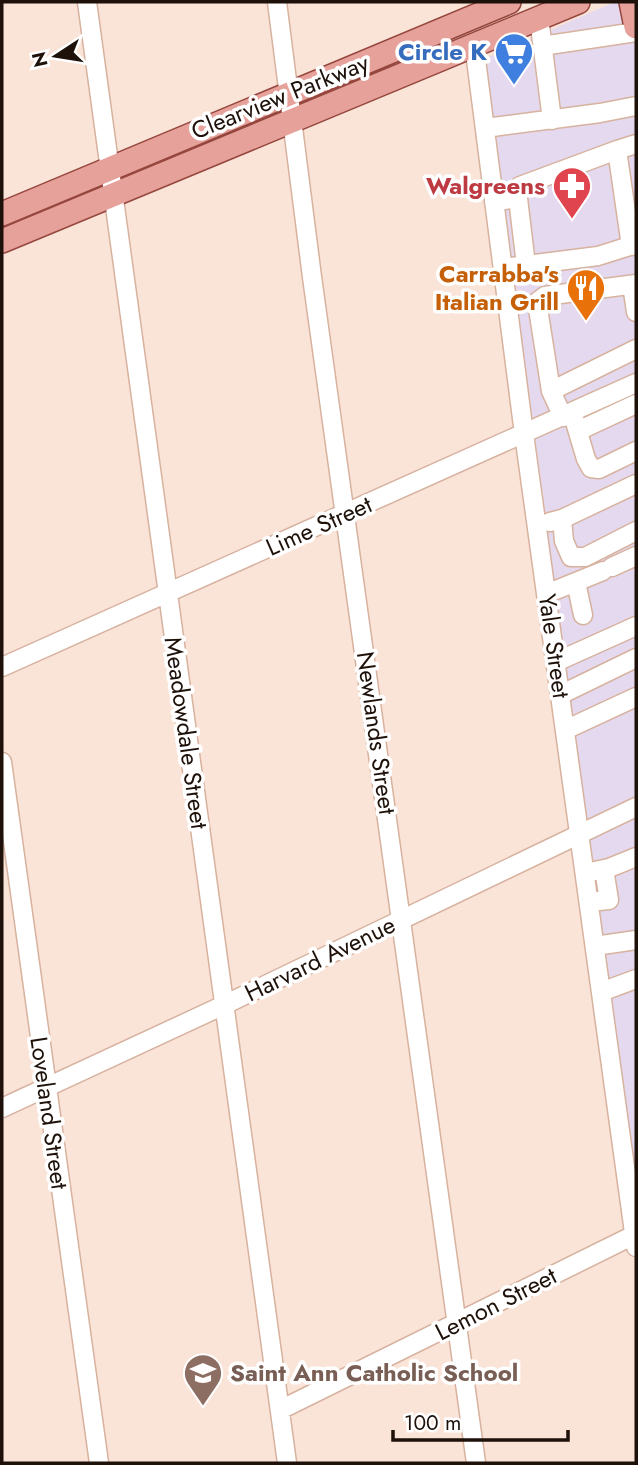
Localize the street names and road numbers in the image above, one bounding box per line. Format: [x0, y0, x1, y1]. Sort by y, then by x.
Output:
street label: Clearview Parkway [186, 45, 374, 148]
street label: Lime Street [260, 487, 378, 564]
street label: Yale Street [530, 592, 579, 701]
street label: Meadowdale Street [156, 635, 217, 831]
street label: Newlands Street [348, 649, 405, 817]
street label: Harvard Avenue [239, 907, 401, 1010]
street label: Loveland Street [21, 1034, 78, 1192]
street label: Lemon Street [429, 1258, 563, 1349]

